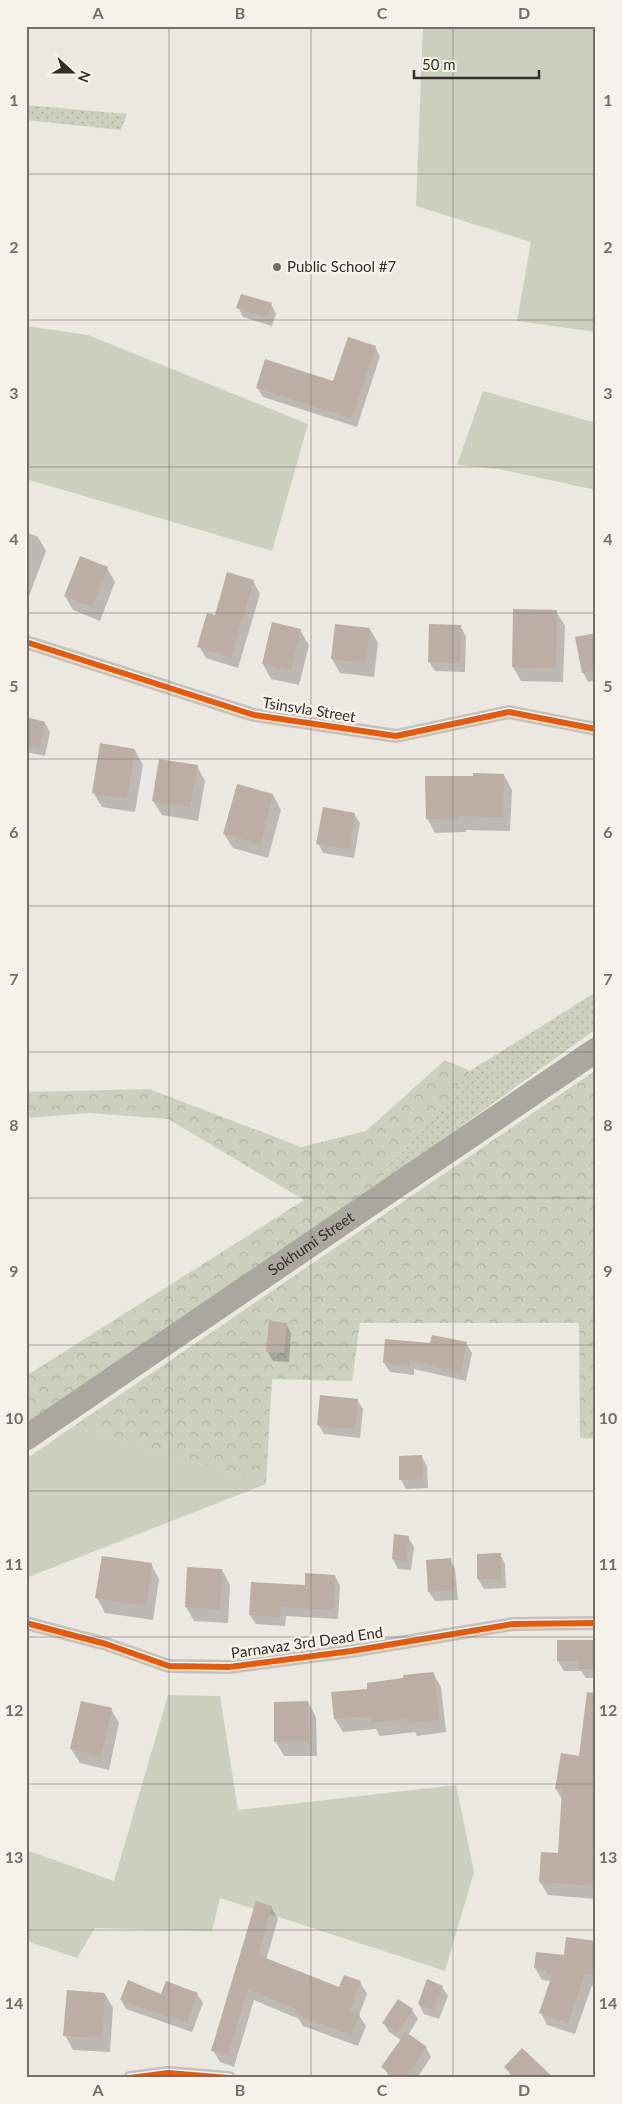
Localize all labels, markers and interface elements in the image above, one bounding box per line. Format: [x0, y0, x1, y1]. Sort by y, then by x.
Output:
text: A [91, 3, 104, 22]
text: B [235, 3, 245, 22]
text: C [377, 3, 388, 22]
text: D [518, 3, 530, 22]
north arrow [48, 48, 98, 98]
scale bar [414, 48, 540, 80]
text: 50 m [422, 55, 456, 73]
text: N [75, 69, 94, 85]
text: 1 [9, 90, 19, 109]
text: 1 [603, 90, 613, 109]
text: 2 [9, 237, 19, 256]
text: 2 [603, 237, 613, 256]
place label: Public School #7 [287, 257, 397, 275]
marker: Public School #7 [271, 261, 283, 273]
text: 3 [9, 383, 19, 402]
text: 3 [603, 383, 613, 402]
text: 4 [9, 529, 19, 548]
text: 4 [603, 529, 613, 548]
text: 5 [9, 676, 19, 695]
text: 5 [603, 676, 613, 695]
street label: Tsinsvla Street [261, 693, 358, 725]
text: 6 [9, 822, 19, 841]
text: 6 [603, 822, 613, 841]
text: 7 [9, 969, 19, 988]
text: 7 [603, 969, 613, 988]
text: 8 [9, 1115, 19, 1134]
text: 8 [603, 1115, 613, 1134]
street label: Sokhumi Street [264, 1207, 358, 1279]
text: 9 [9, 1261, 19, 1280]
text: 9 [603, 1261, 613, 1280]
text: 10 [5, 1408, 23, 1427]
text: 10 [599, 1408, 617, 1427]
text: 11 [5, 1554, 23, 1573]
text: 11 [599, 1554, 617, 1573]
street label: Parnavaz 3rd Dead End [230, 1622, 384, 1662]
text: 12 [5, 1700, 23, 1719]
text: 12 [599, 1700, 617, 1719]
text: 13 [5, 1847, 23, 1866]
text: 13 [599, 1847, 617, 1866]
text: 14 [5, 1993, 23, 2012]
text: 14 [599, 1993, 617, 2012]
text: A [91, 2080, 104, 2099]
text: B [235, 2080, 245, 2099]
text: C [377, 2080, 388, 2099]
text: D [518, 2080, 530, 2099]

